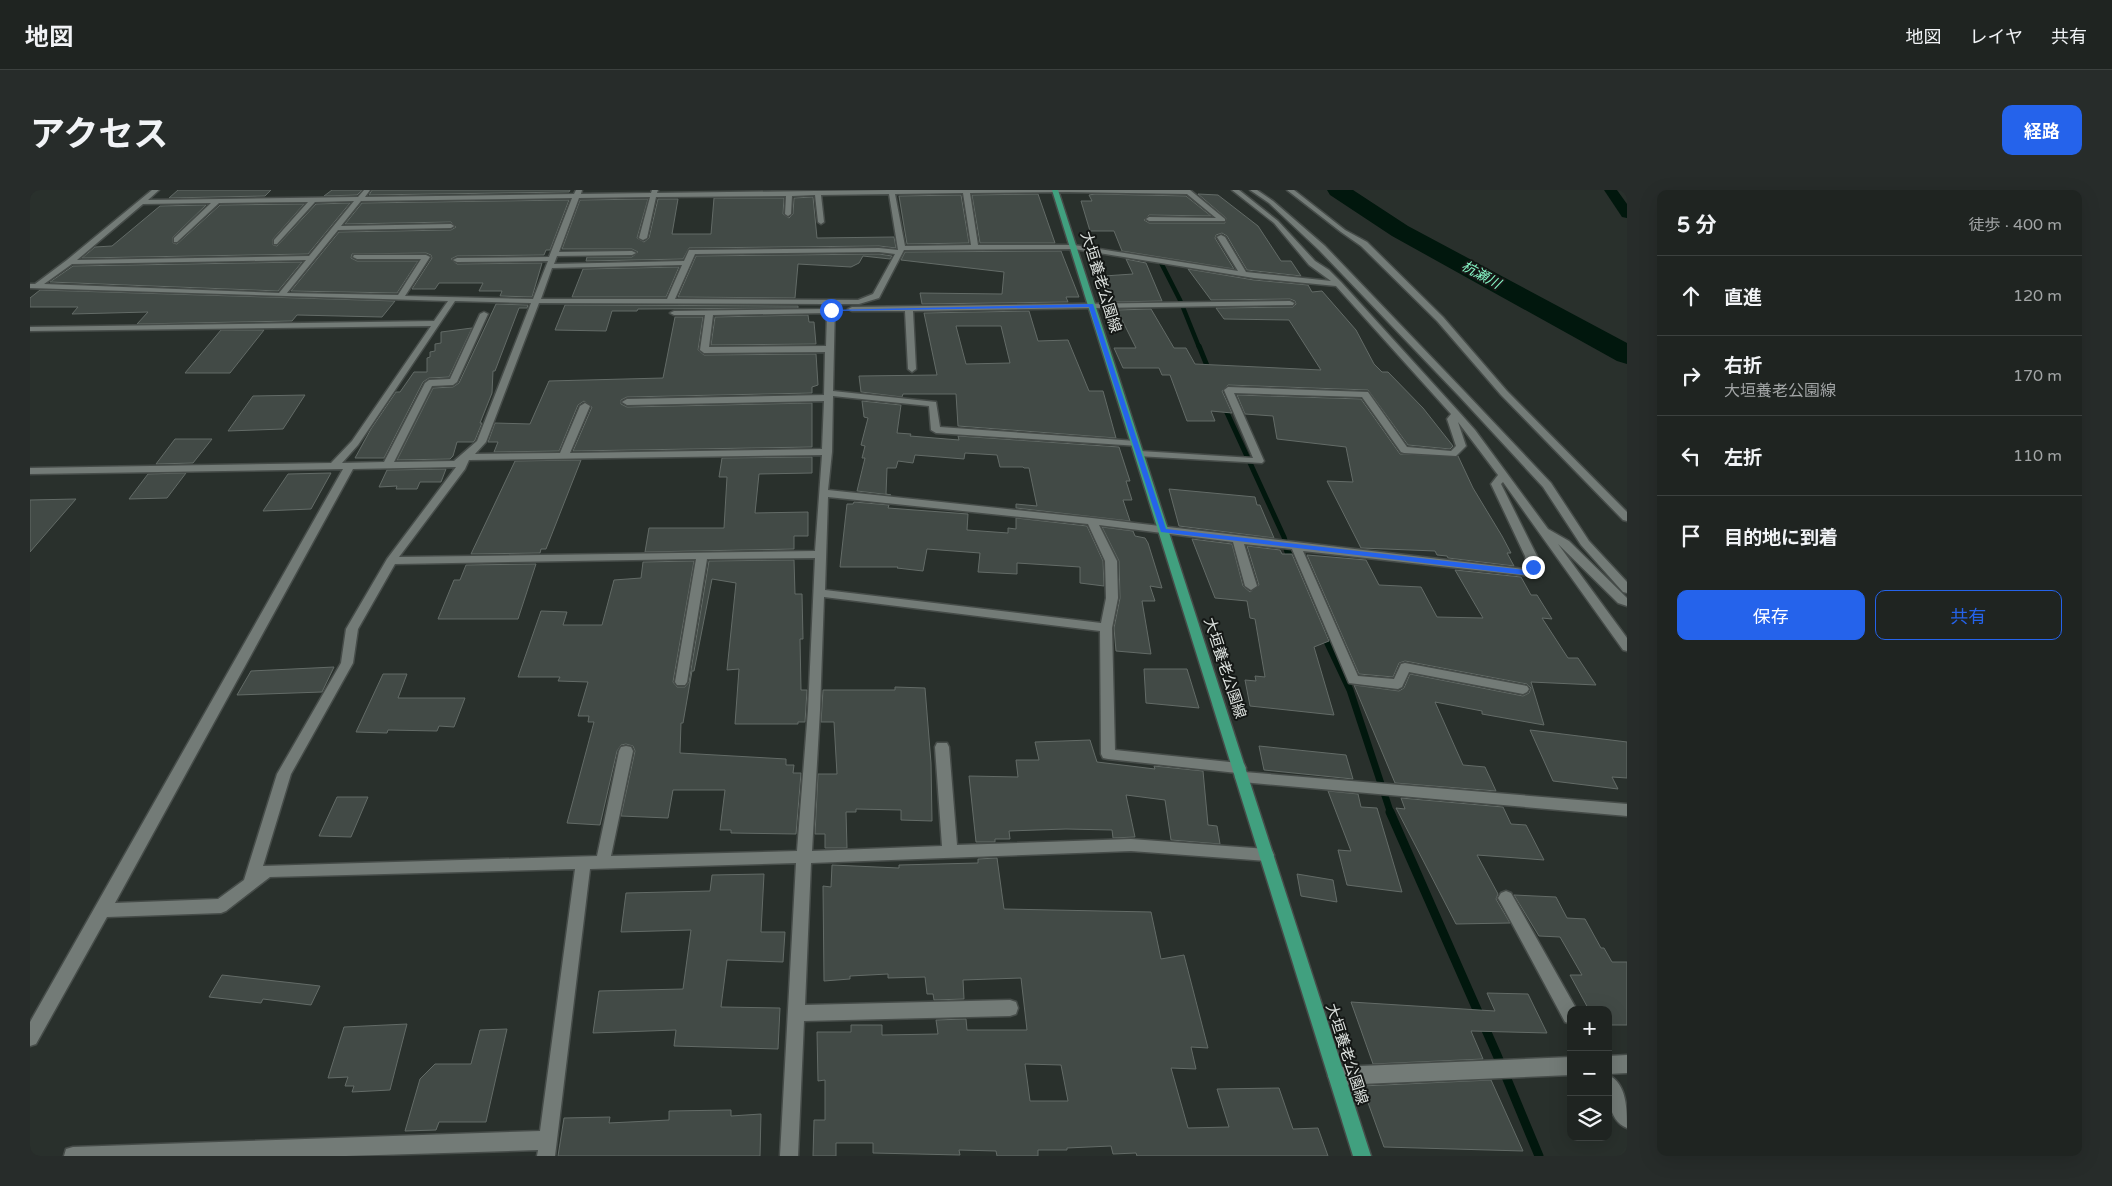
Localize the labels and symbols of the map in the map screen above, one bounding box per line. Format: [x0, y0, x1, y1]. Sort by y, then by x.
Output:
street label: 大垣養老公園線 [1077, 229, 1125, 335]
water label: 杭瀬川 [1459, 257, 1505, 294]
route start [820, 299, 843, 322]
route end [1522, 556, 1545, 579]
street label: 大垣養老公園線 [1200, 615, 1250, 721]
street label: 大垣養老公園線 [1322, 1001, 1372, 1107]

